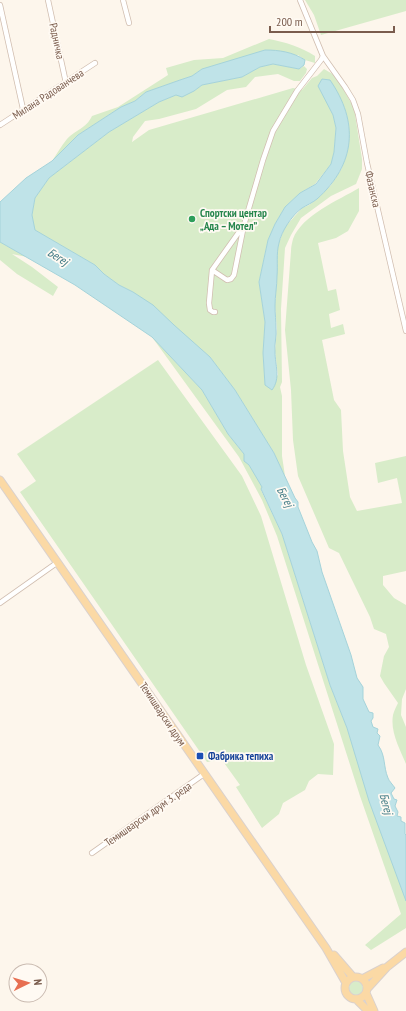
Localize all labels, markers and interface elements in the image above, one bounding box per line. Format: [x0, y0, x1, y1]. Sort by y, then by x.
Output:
scale bar [270, 8, 394, 34]
text: 200 m [276, 14, 303, 29]
street label: Радничка [46, 22, 68, 60]
street label: Милана Радованчева [10, 66, 86, 122]
street label: Фазанска [362, 169, 384, 209]
place label: Спортски центар „Ада – Мотел” [200, 206, 267, 233]
marker: Спортски центар „Ада – Мотел” [187, 214, 197, 224]
water label: Бегеј [45, 245, 72, 269]
water label: Бегеј [274, 484, 298, 511]
street label: Темишварски друм [137, 680, 190, 749]
place label: Фабрика тепиха [208, 749, 274, 763]
marker: Фабрика тепиха [195, 751, 205, 761]
street label: Темишварски друм 3. реда [102, 779, 194, 849]
water label: Бегеј [376, 792, 397, 817]
north arrow [8, 963, 48, 1003]
text: N [31, 979, 45, 986]

